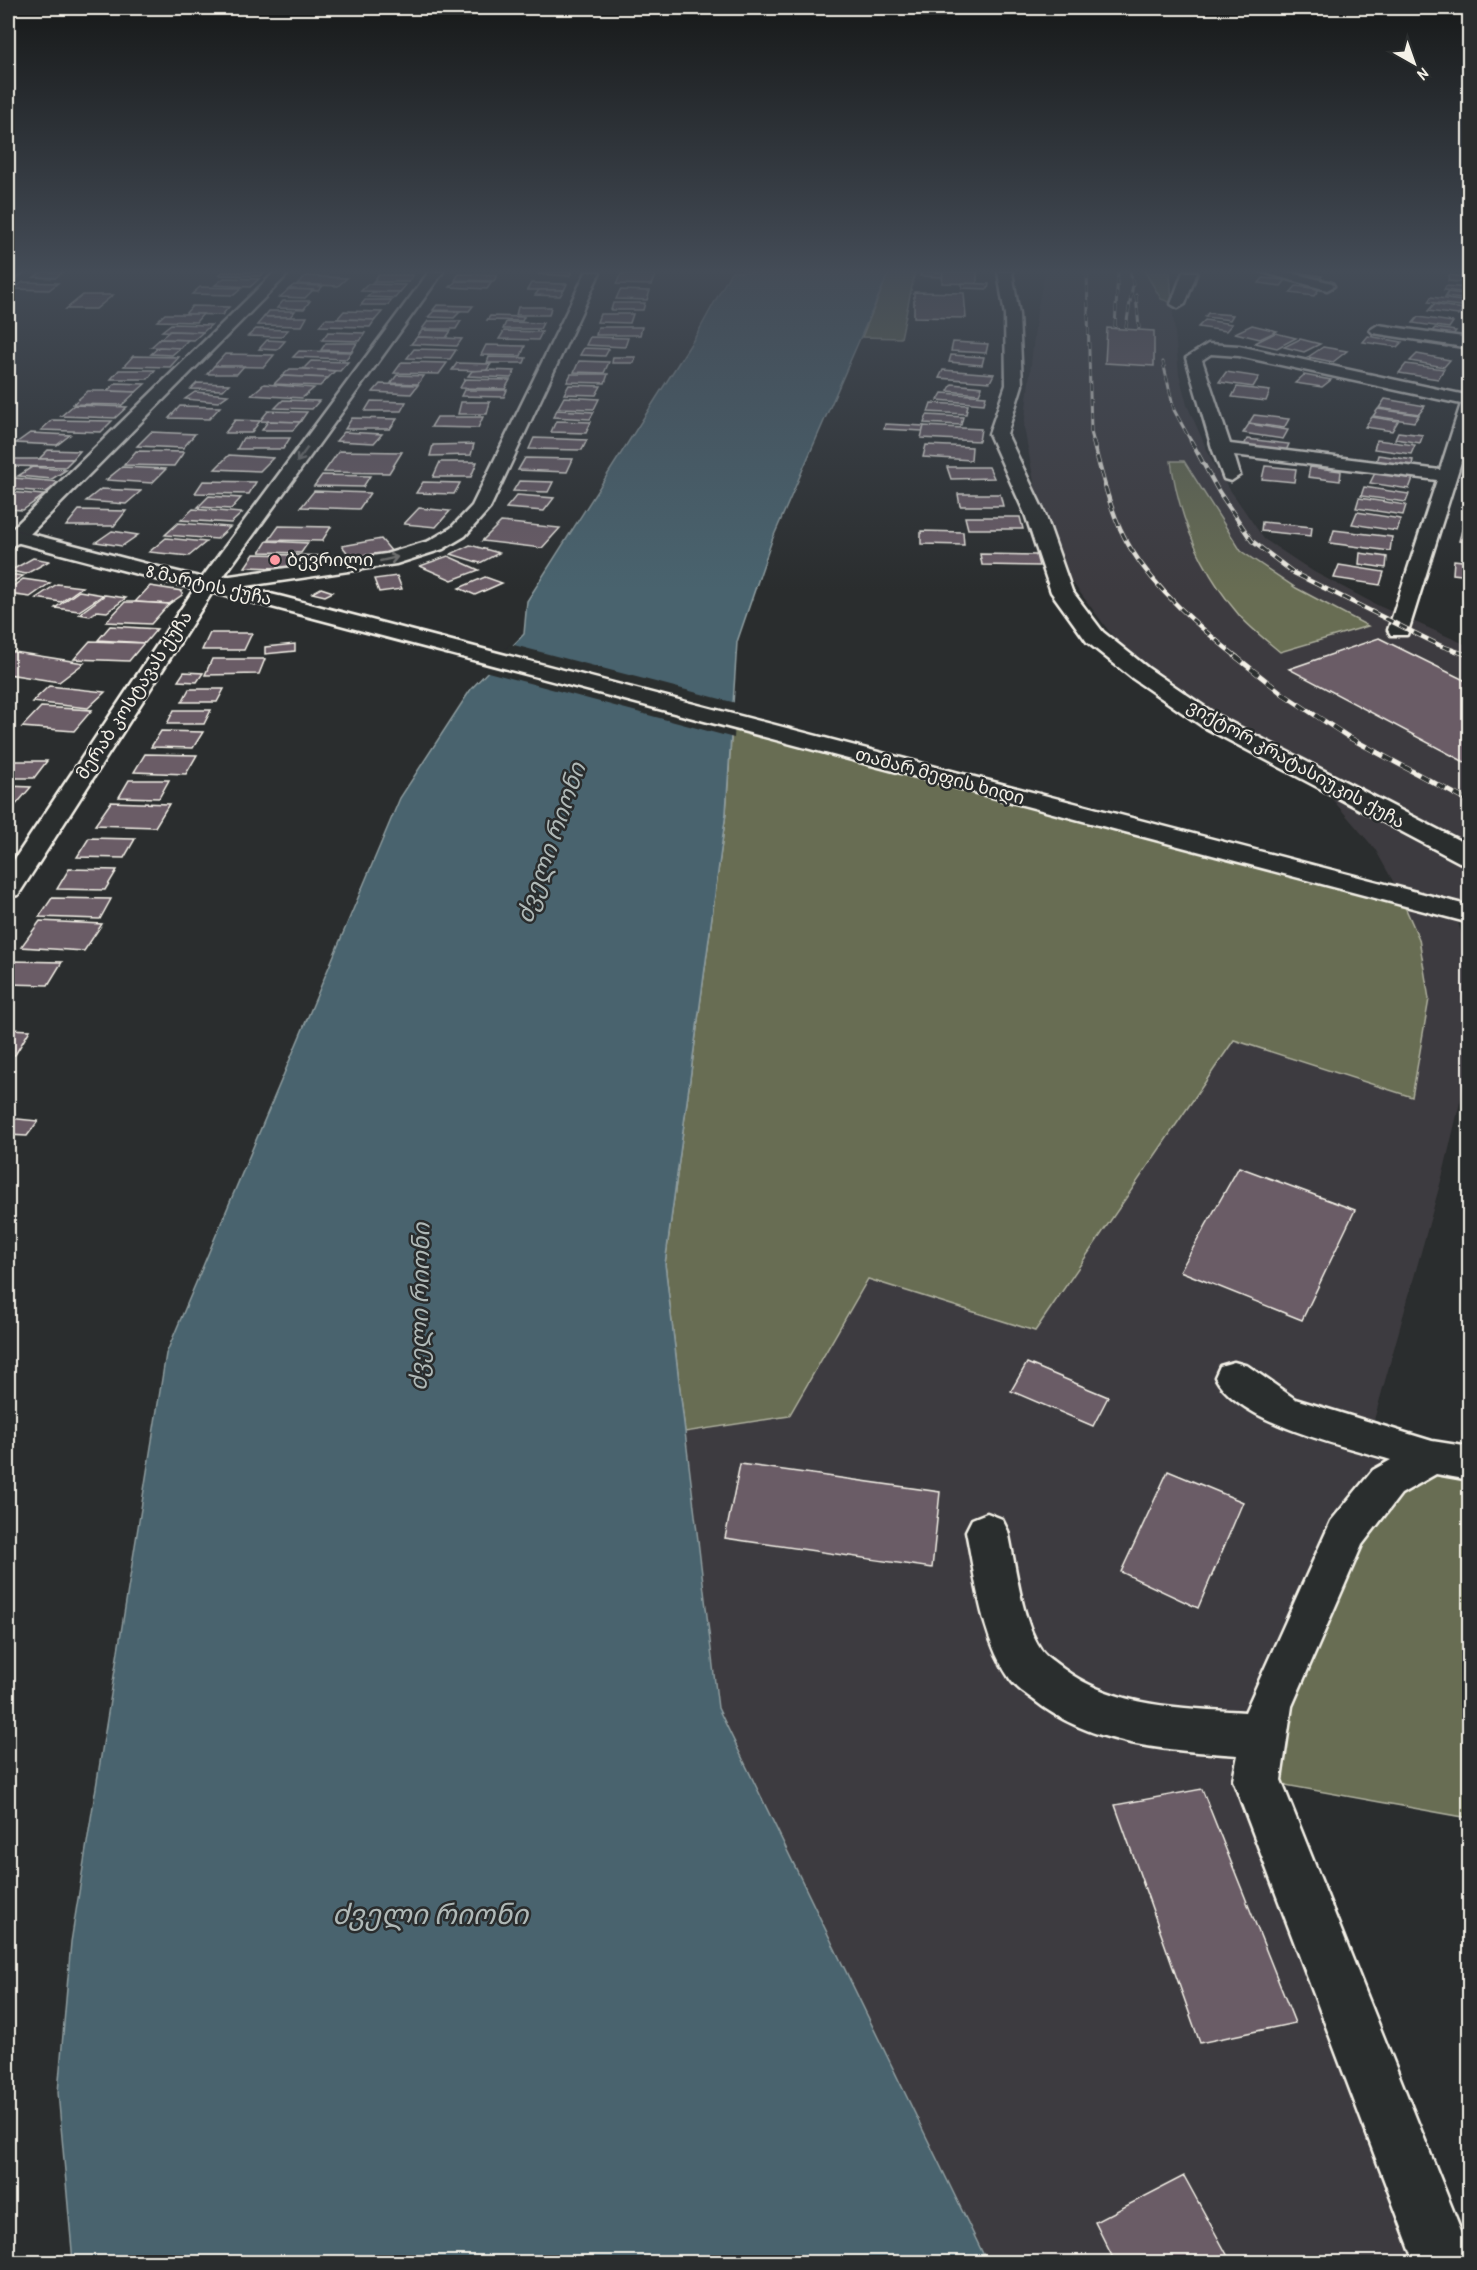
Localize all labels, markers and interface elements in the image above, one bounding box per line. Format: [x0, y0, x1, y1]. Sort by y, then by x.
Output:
north arrow [1384, 33, 1444, 93]
text: N [1413, 63, 1434, 86]
one-way arrow [296, 447, 308, 463]
place label: ბევრილი [287, 547, 373, 572]
marker: ბევრილი [268, 553, 282, 567]
one-way arrow [379, 553, 398, 564]
street label: 8 მარტის ქუჩა [144, 558, 274, 611]
street label: მერაბ კოსტავას ქუჩა [70, 606, 198, 784]
street label: ვიქტორ კრატასიუკის ქუჩა [1183, 693, 1410, 834]
street label: თამარ მეფის ხიდი [853, 741, 1028, 810]
water label: ძველი რიონი [508, 757, 593, 927]
water label: ძველი რიონი [402, 1221, 436, 1391]
water label: ძველი რიონი [332, 1895, 530, 1933]

